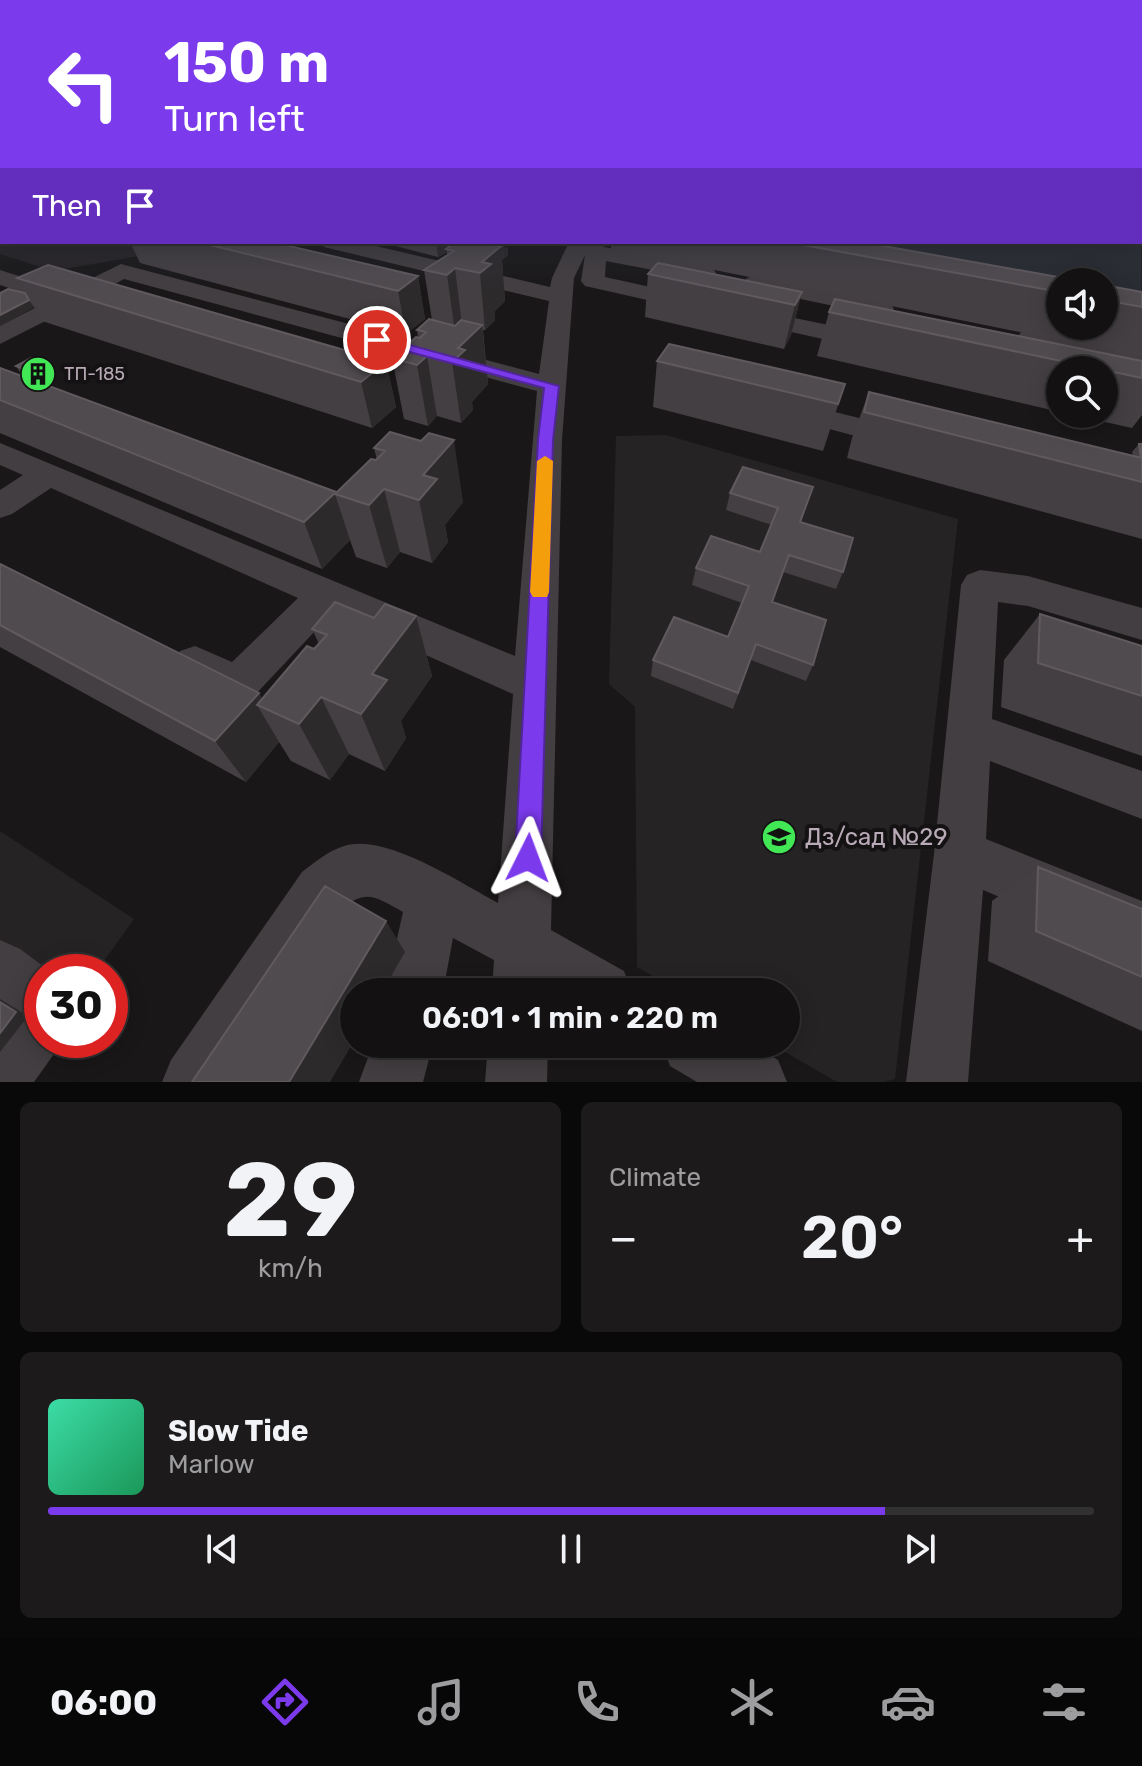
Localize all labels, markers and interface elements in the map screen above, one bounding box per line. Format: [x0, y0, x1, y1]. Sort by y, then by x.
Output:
text: 150 m [164, 30, 329, 96]
icon: left [32, 32, 136, 136]
text: Turn left [164, 97, 305, 140]
icon: arrive [118, 184, 162, 228]
text: Then [32, 188, 102, 224]
map controls [1046, 268, 1118, 428]
button: sound [1046, 268, 1118, 340]
pin [343, 306, 411, 374]
icon: arrive [355, 318, 399, 362]
building icon: ТП-185 [19, 355, 57, 393]
button: search [1046, 356, 1118, 428]
place label: ТП-185 [64, 363, 125, 385]
position arrow [486, 816, 570, 900]
school or university icon: Дз/сад №29 [760, 818, 798, 856]
place label: Дз/сад №29 [805, 823, 948, 851]
speed limit sign: 30 [24, 954, 128, 1058]
text: 06:01 · 1 min · 220 m [422, 1000, 718, 1036]
text: 29 [223, 1139, 358, 1262]
text: Climate [609, 1162, 701, 1193]
text: 20° [801, 1202, 903, 1273]
text: − [609, 1212, 638, 1264]
text: + [1067, 1212, 1094, 1264]
text: km/h [258, 1253, 323, 1284]
text: Slow Tide [168, 1413, 308, 1449]
text: Marlow [168, 1449, 255, 1480]
icon: previous [200, 1527, 244, 1571]
icon: pause [549, 1527, 593, 1571]
icon: next [898, 1527, 942, 1571]
icon: directions [257, 1674, 313, 1730]
icon: music [413, 1674, 469, 1730]
icon: phone [569, 1674, 625, 1730]
icon: climate [724, 1674, 780, 1730]
icon: car [880, 1674, 936, 1730]
icon: filters [1036, 1674, 1092, 1730]
text: 06:00 [50, 1681, 157, 1724]

